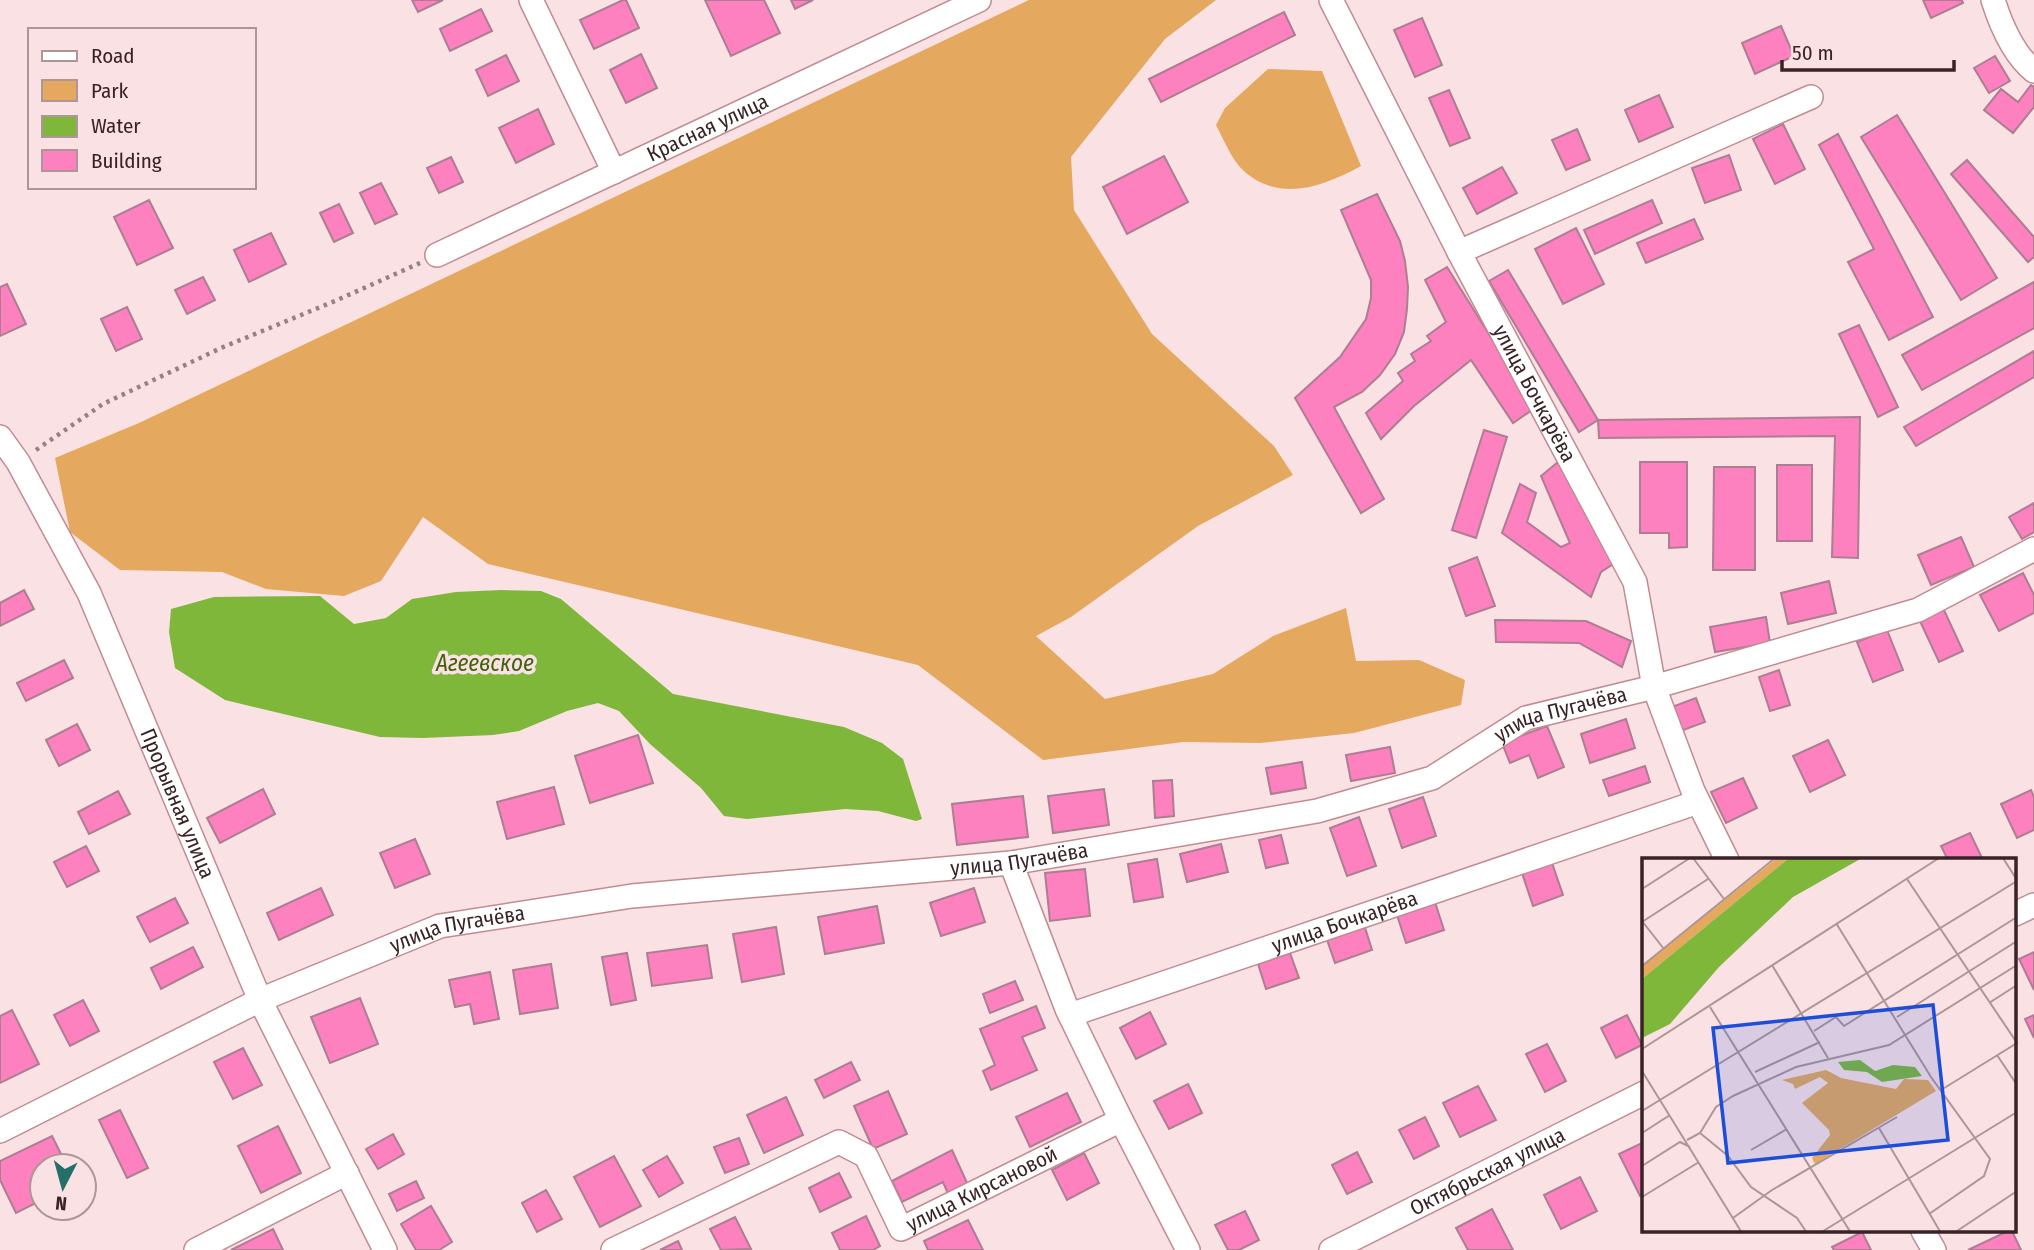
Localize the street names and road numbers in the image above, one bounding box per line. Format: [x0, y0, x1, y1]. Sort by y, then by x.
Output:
street label: Красная улица [643, 88, 772, 167]
street label: улица Бочкарёва [1487, 320, 1582, 467]
street label: улица Пугачёва [1489, 681, 1629, 748]
street label: Прорывная улица [134, 725, 220, 882]
street label: улица Пугачёва [949, 837, 1090, 881]
street label: улица Бочкарёва [1268, 885, 1421, 959]
street label: улица Пугачёва [386, 900, 527, 958]
street label: Октябрьская улица [1406, 1122, 1569, 1221]
street label: улица Кирсановой [902, 1141, 1062, 1237]

